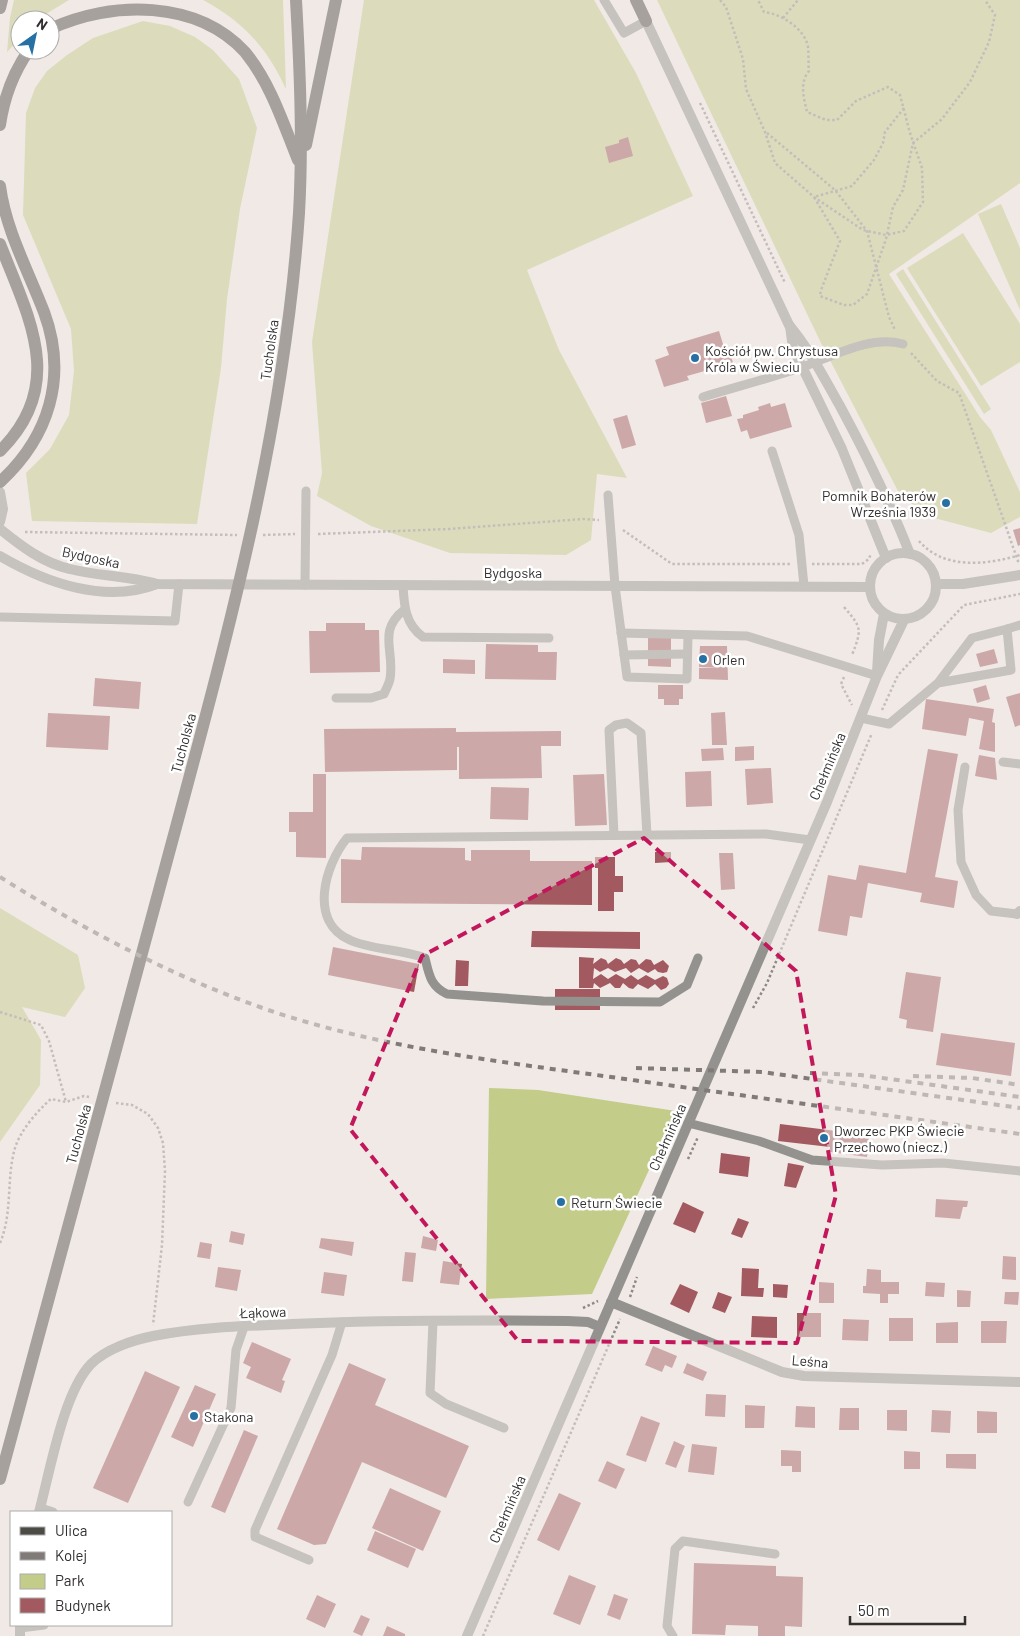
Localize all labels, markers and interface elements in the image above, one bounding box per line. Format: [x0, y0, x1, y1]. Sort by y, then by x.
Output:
north arrow [10, 10, 60, 60]
text: N [34, 14, 51, 33]
street label: Tucholska [256, 318, 282, 382]
place label: Kościół pw. Chrystusa Króla w Świeciu [705, 342, 838, 375]
marker: Kościół pw. Chrystusa Króla w Świeciu [689, 352, 701, 364]
place label: Pomnik Bohaterów Września 1939 [822, 487, 936, 520]
marker: Pomnik Bohaterów Września 1939 [940, 497, 952, 509]
street label: Bydgoska [61, 543, 121, 571]
street label: Bydgoska [484, 564, 542, 581]
place label: Orlen [713, 651, 745, 668]
marker: Orlen [697, 653, 709, 665]
street label: Tucholska [167, 711, 199, 775]
street label: Chełmińska [805, 730, 849, 802]
street label: Chełmińska [645, 1101, 689, 1173]
street label: Tucholska [62, 1102, 94, 1166]
place label: Dworzec PKP Świecie Przechowo (niecz.) [834, 1122, 965, 1155]
marker: Dworzec PKP Świecie Przechowo (niecz.) [818, 1132, 830, 1144]
place label: Return Świecie [571, 1194, 663, 1211]
marker: Return Świecie [555, 1196, 567, 1208]
street label: Łąkowa [238, 1303, 287, 1321]
street label: Leśna [791, 1351, 829, 1371]
place label: Stakona [204, 1408, 254, 1425]
marker: Stakona [188, 1410, 200, 1422]
street label: Chełmińska [485, 1473, 529, 1545]
legend [10, 1511, 172, 1626]
text: Ulica [55, 1521, 87, 1539]
text: Kolej [55, 1546, 87, 1564]
text: Park [55, 1571, 85, 1589]
scale bar [850, 1594, 965, 1626]
text: Budynek [55, 1596, 111, 1614]
text: 50 m [858, 1601, 890, 1619]

